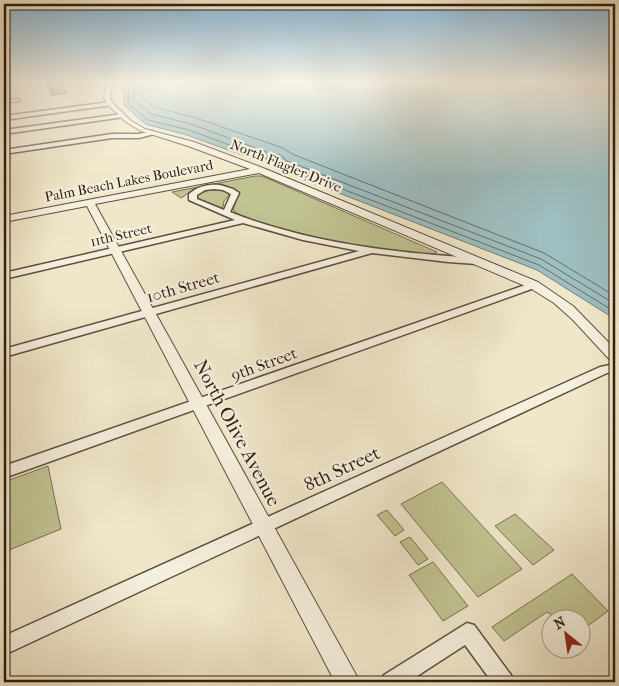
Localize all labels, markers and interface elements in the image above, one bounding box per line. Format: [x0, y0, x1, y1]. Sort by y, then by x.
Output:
street label: North Flagler Drive [228, 136, 344, 196]
street label: Palm Beach Lakes Boulevard [43, 156, 215, 206]
street label: 11th Street [88, 220, 154, 250]
street label: 10th Street [144, 267, 222, 306]
street label: 9th Street [228, 343, 300, 385]
street label: North Olive Avenue [189, 356, 285, 510]
street label: 8th Street [301, 442, 384, 496]
north arrow [542, 608, 592, 658]
text: N [551, 613, 569, 633]

